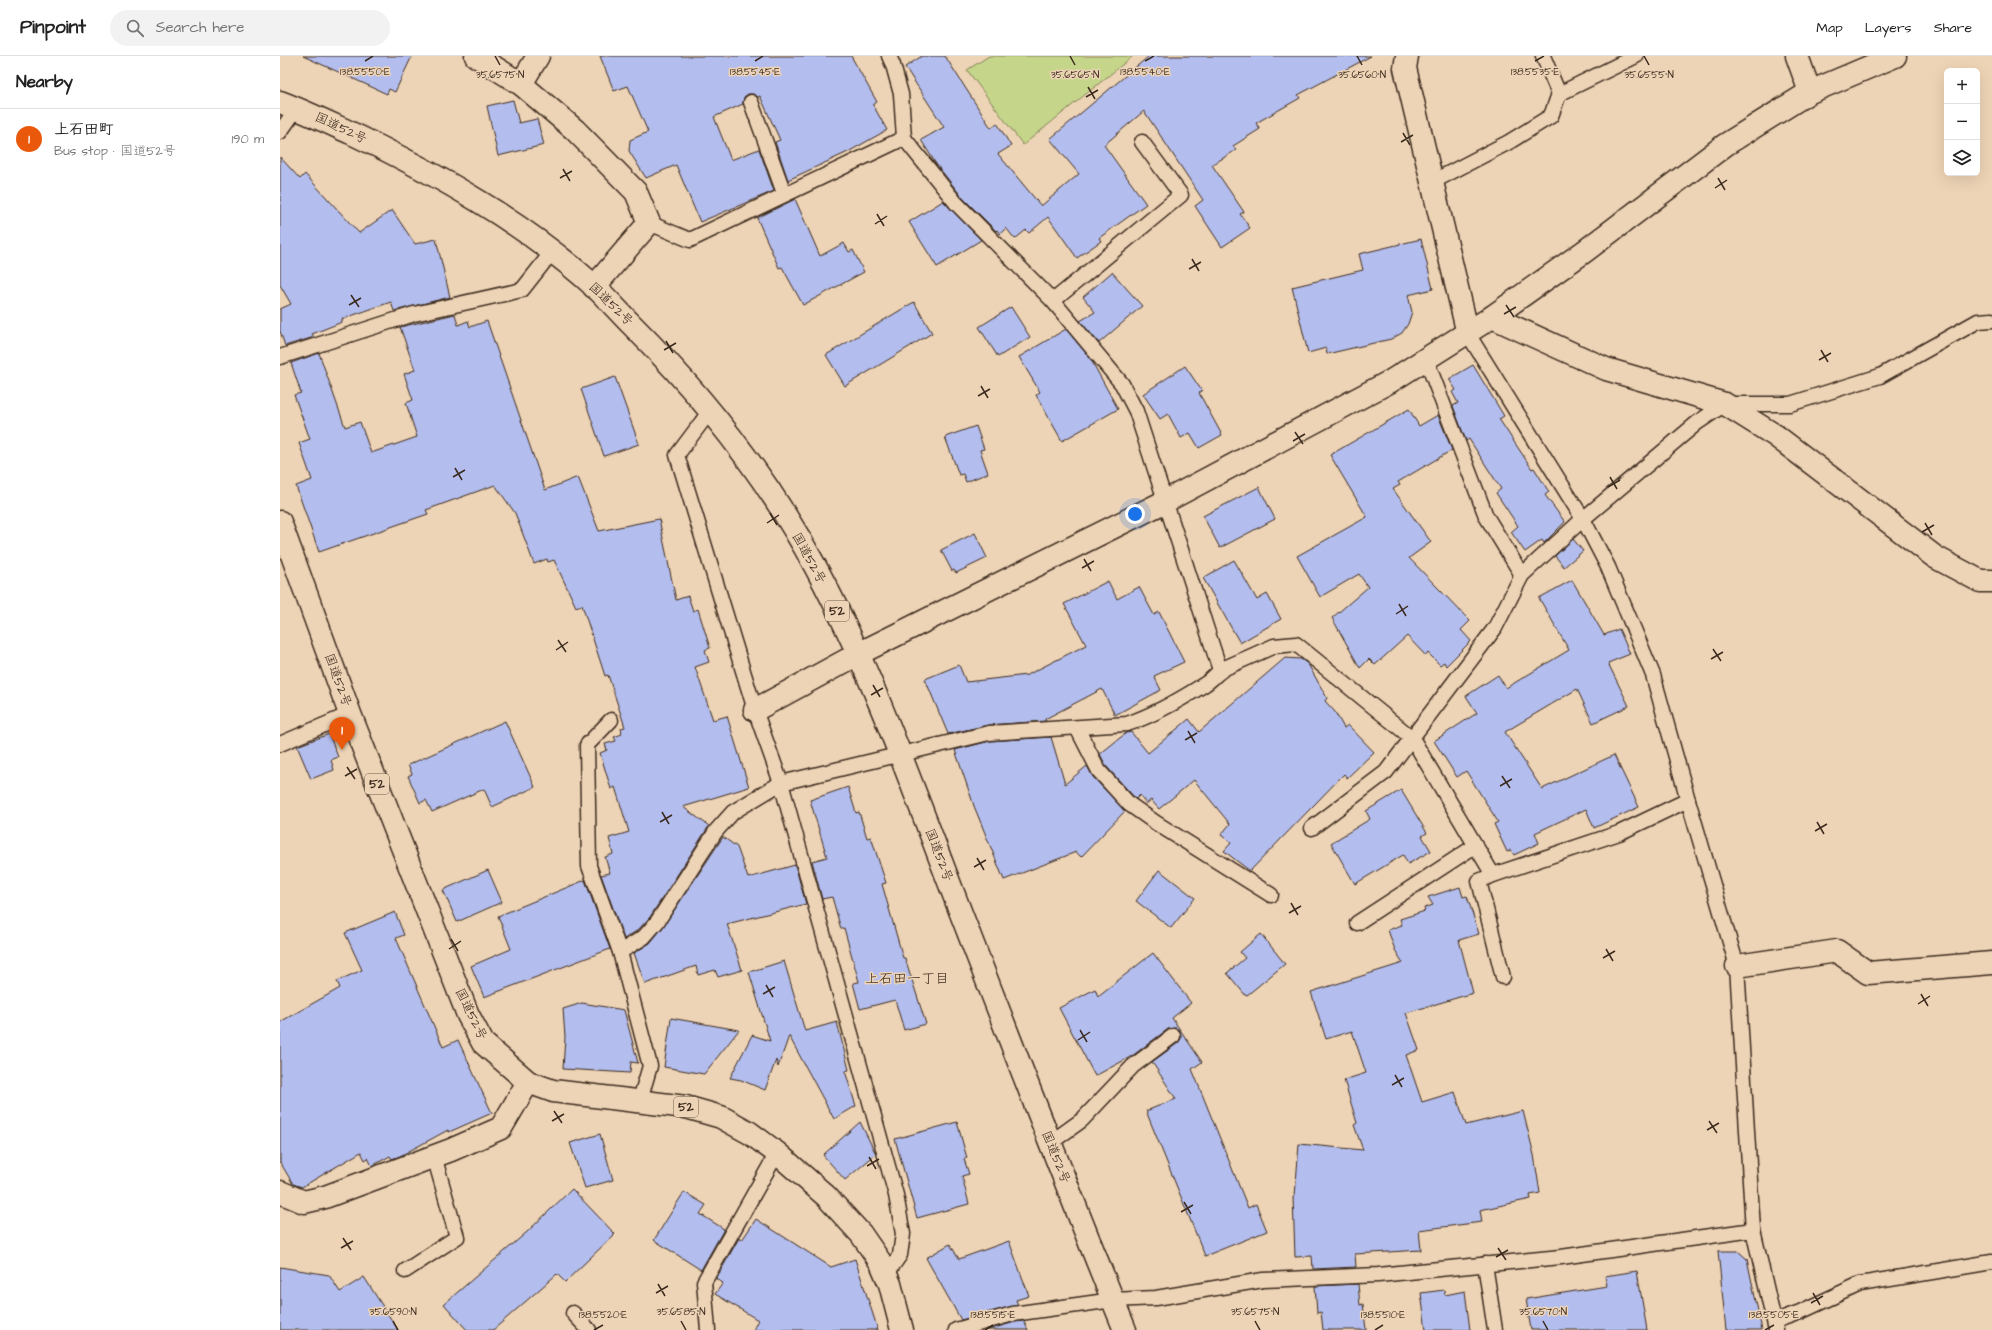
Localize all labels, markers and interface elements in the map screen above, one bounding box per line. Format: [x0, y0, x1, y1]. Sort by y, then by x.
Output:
search box [110, 10, 390, 46]
text: Pinpoint [20, 14, 86, 41]
icon: search [124, 17, 146, 39]
text: Search here [156, 17, 244, 38]
text: Map [1816, 18, 1843, 38]
text: Layers [1865, 18, 1912, 38]
text: Share [1934, 18, 1972, 38]
text: 138.5550°E [340, 65, 390, 79]
text: 138.5545°E [730, 65, 780, 79]
text: 138.5540°E [1120, 65, 1170, 79]
text: 138.5535°E [1511, 65, 1559, 79]
text: 35.6575°N [476, 68, 524, 82]
text: 35.6565°N [1051, 68, 1099, 82]
text: 35.6560°N [1338, 68, 1386, 82]
text: 35.6555°N [1624, 68, 1674, 82]
map controls [1944, 68, 1980, 176]
button: + [1944, 68, 1980, 104]
text: Nearby [16, 70, 73, 94]
button: − [1944, 104, 1980, 140]
street label: 国道52号 [312, 108, 370, 148]
text: 上石田町 [54, 119, 114, 140]
text: 1 [28, 130, 30, 148]
text: 190 m [231, 130, 264, 148]
button: layers [1944, 140, 1980, 176]
text: Bus stop · 国道52号 [54, 142, 176, 160]
street label: 国道52号 [585, 278, 637, 330]
your location [1125, 504, 1145, 524]
street label: 国道52号 [788, 529, 830, 587]
road number: 52 [825, 601, 849, 621]
street label: 国道52号 [320, 651, 356, 709]
pin: 1 [329, 717, 355, 750]
road number: 52 [365, 774, 389, 794]
street label: 国道52号 [921, 826, 957, 884]
district label: 上石田一丁目 [865, 969, 949, 989]
street label: 国道52号 [451, 985, 491, 1043]
road number: 52 [674, 1097, 698, 1117]
street label: 国道52号 [1037, 1128, 1075, 1186]
text: 35.6590°N [369, 1305, 417, 1319]
text: 35.6585°N [657, 1305, 705, 1319]
text: 35.6575°N [1231, 1305, 1279, 1319]
text: 35.6570°N [1519, 1305, 1567, 1319]
text: 138.5520°E [579, 1308, 627, 1322]
text: 138.5515°E [971, 1308, 1016, 1322]
text: 138.5510°E [1361, 1308, 1405, 1322]
text: 138.5505°E [1749, 1308, 1799, 1322]

